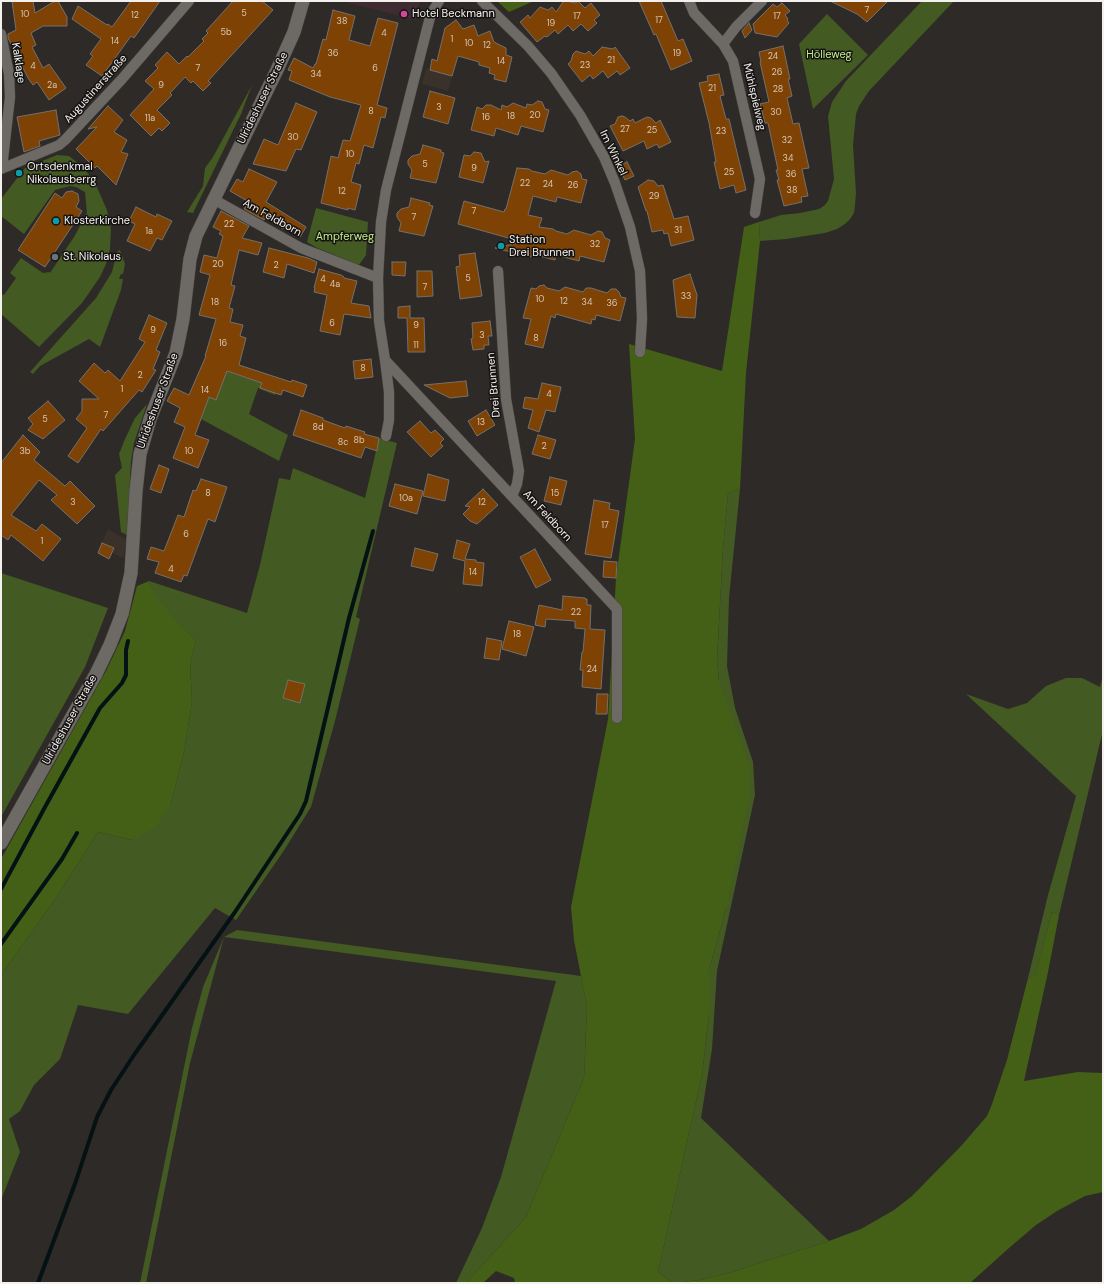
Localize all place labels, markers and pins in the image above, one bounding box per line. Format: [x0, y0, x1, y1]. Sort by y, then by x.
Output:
place label: Hotel Beckmann [412, 7, 495, 21]
marker: Hotel Beckmann [399, 9, 409, 19]
place label: Ortsdenkmal Nikolausberrg [27, 160, 96, 186]
marker: Ortsdenkmal Nikolausberrg [14, 168, 24, 178]
place label: Klosterkirche [64, 214, 130, 228]
marker: Klosterkirche [51, 216, 61, 226]
place label: Station Drei Brunnen [509, 233, 574, 259]
marker: Station Drei Brunnen [496, 241, 506, 251]
place label: St. Nikolaus [63, 250, 121, 264]
marker: St. Nikolaus [50, 252, 60, 262]

